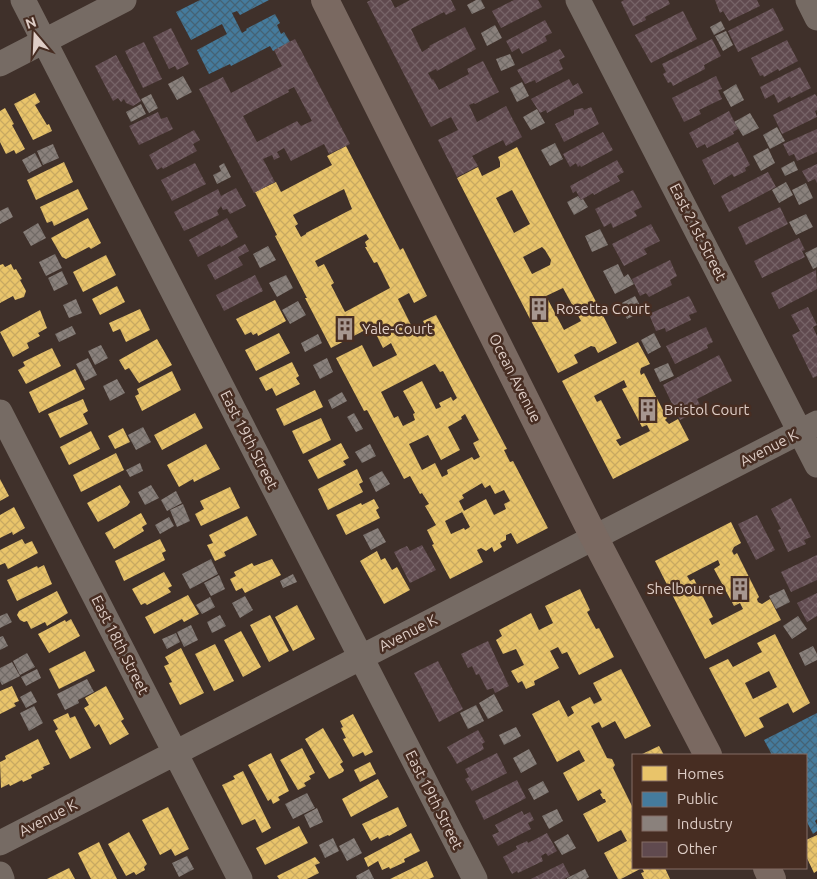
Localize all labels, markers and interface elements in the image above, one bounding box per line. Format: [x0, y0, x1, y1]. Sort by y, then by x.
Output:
north arrow [10, 10, 60, 60]
text: N [23, 13, 38, 32]
street label: East 21st Street [667, 180, 730, 283]
building icon: Rosetta Court [526, 296, 552, 322]
place label: Rosetta Court [556, 300, 650, 317]
building icon: Yale-Court [332, 316, 358, 342]
place label: Yale-Court [362, 320, 433, 337]
street label: Ocean Avenue [486, 331, 545, 425]
street label: East 19th Street [217, 388, 282, 492]
building icon: Bristol Court [635, 397, 661, 423]
place label: Bristol Court [664, 401, 750, 418]
street label: Avenue K [737, 426, 801, 469]
building icon: Shelbourne [727, 576, 753, 602]
place label: Shelbourne [647, 580, 724, 597]
street label: East 18th Street [88, 593, 153, 697]
street label: Avenue K [376, 611, 440, 654]
street label: East 19th Street [402, 748, 467, 852]
legend [632, 754, 807, 869]
text: Homes [677, 765, 724, 782]
text: Public [677, 790, 718, 807]
street label: Avenue K [16, 796, 80, 839]
text: Industry [677, 815, 732, 832]
text: Other [677, 840, 717, 857]

